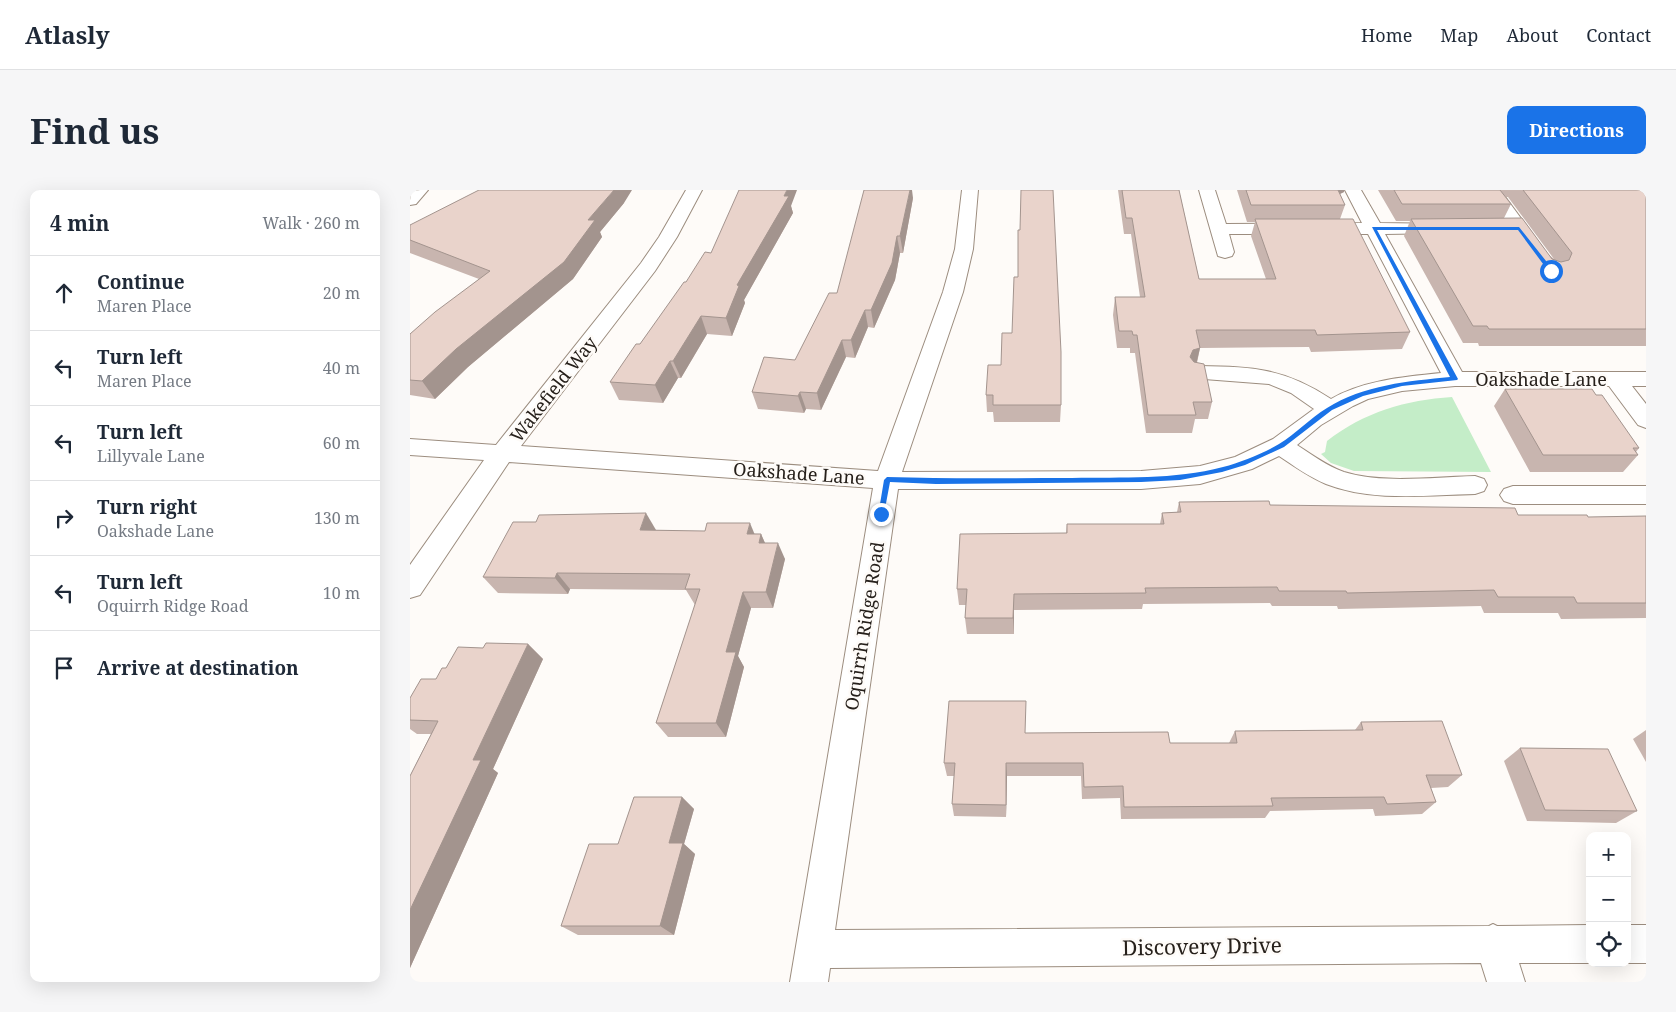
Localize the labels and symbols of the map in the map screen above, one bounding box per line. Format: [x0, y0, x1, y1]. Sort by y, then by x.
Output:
route start [1540, 260, 1563, 283]
street label: Wakefield Way [504, 331, 602, 447]
street label: Oakshade Lane [1475, 367, 1607, 391]
street label: Oakshade Lane [732, 456, 866, 490]
route end [870, 503, 893, 526]
street label: Oquirrh Ridge Road [839, 540, 889, 712]
street label: Discovery Drive [1122, 931, 1282, 961]

